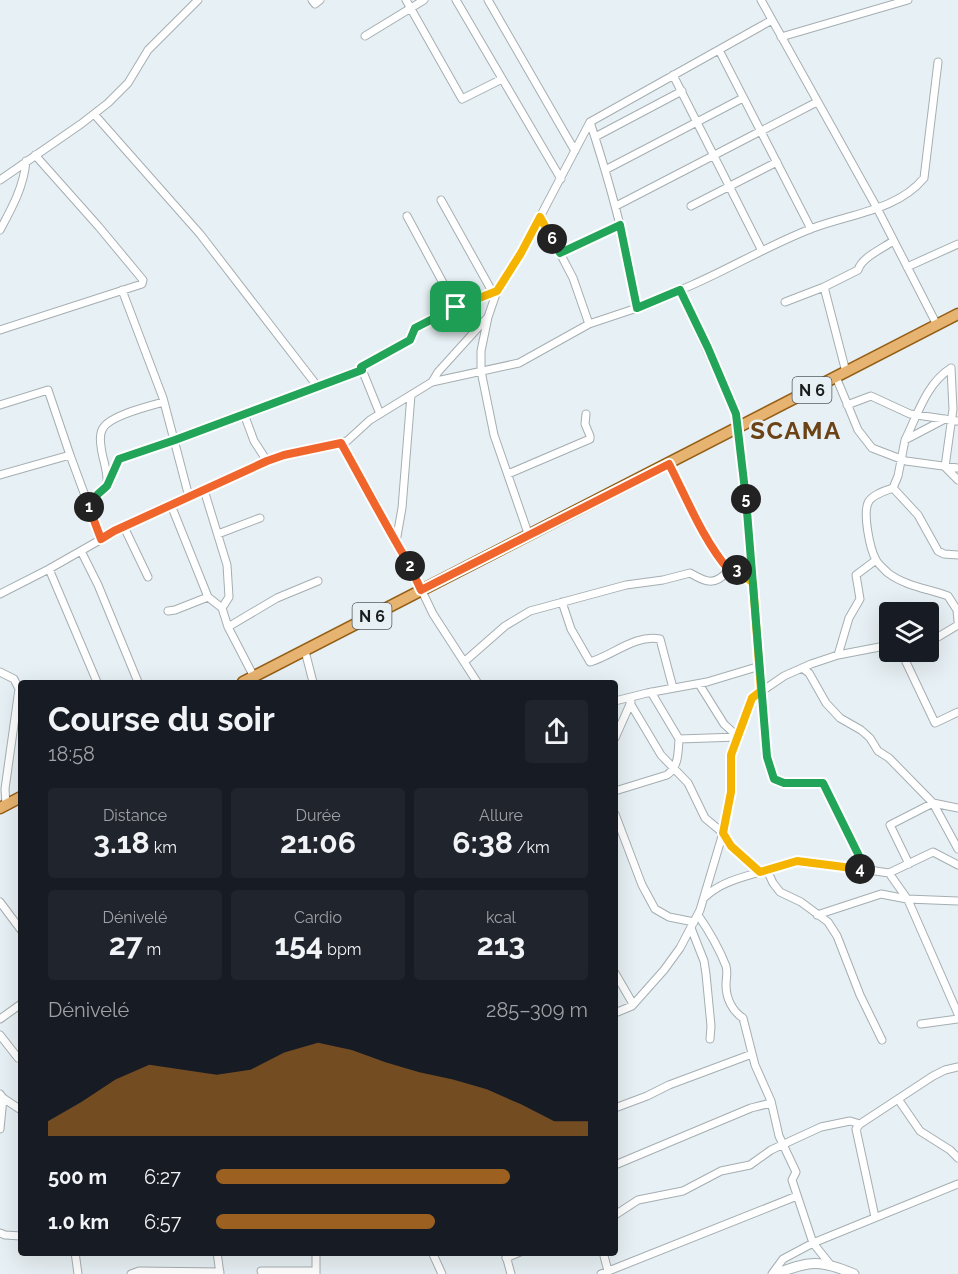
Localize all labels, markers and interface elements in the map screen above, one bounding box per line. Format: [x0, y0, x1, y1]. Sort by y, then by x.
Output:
pin: 6 [537, 224, 567, 254]
text: 6 [547, 229, 557, 248]
pin [430, 281, 481, 332]
icon: arrive [439, 290, 472, 323]
road number: N 6 [792, 377, 832, 403]
district label: SCAMA [750, 416, 842, 445]
pin: 5 [731, 484, 761, 514]
text: 5 [742, 489, 750, 508]
pin: 1 [74, 492, 104, 522]
text: 1 [85, 497, 93, 516]
pin: 2 [395, 551, 425, 581]
pin: 3 [722, 555, 752, 585]
text: 2 [405, 556, 415, 575]
text: 3 [733, 560, 741, 579]
map controls [879, 602, 939, 662]
button: layers [879, 602, 939, 662]
road number: N 6 [352, 603, 392, 629]
text: Course du soir [48, 700, 275, 739]
button: share [525, 700, 588, 763]
text: 18:58 [48, 742, 95, 766]
text: Distance [103, 806, 167, 825]
text: Durée [295, 806, 341, 825]
text: Allure [479, 806, 523, 825]
text: 3.18 [93, 825, 150, 860]
text: 21:06 [280, 825, 356, 860]
text: 6:38 [452, 825, 513, 860]
text: km [150, 838, 177, 857]
text: /km [513, 838, 550, 857]
pin: 4 [845, 854, 875, 884]
text: 4 [855, 859, 865, 878]
text: Dénivelé [102, 908, 168, 927]
text: Cardio [294, 908, 342, 927]
text: kcal [486, 908, 516, 927]
text: 27 [109, 927, 142, 962]
text: 154 [274, 927, 323, 962]
text: 213 [477, 927, 525, 962]
text: m [142, 940, 161, 959]
text: bpm [323, 940, 362, 959]
text: Dénivelé [48, 998, 129, 1022]
text: 285–309 m [486, 998, 588, 1022]
text: 500 m [48, 1165, 107, 1189]
text: 6:27 [144, 1165, 181, 1189]
text: 1.0 km [48, 1210, 109, 1234]
text: 6:57 [144, 1210, 181, 1234]

